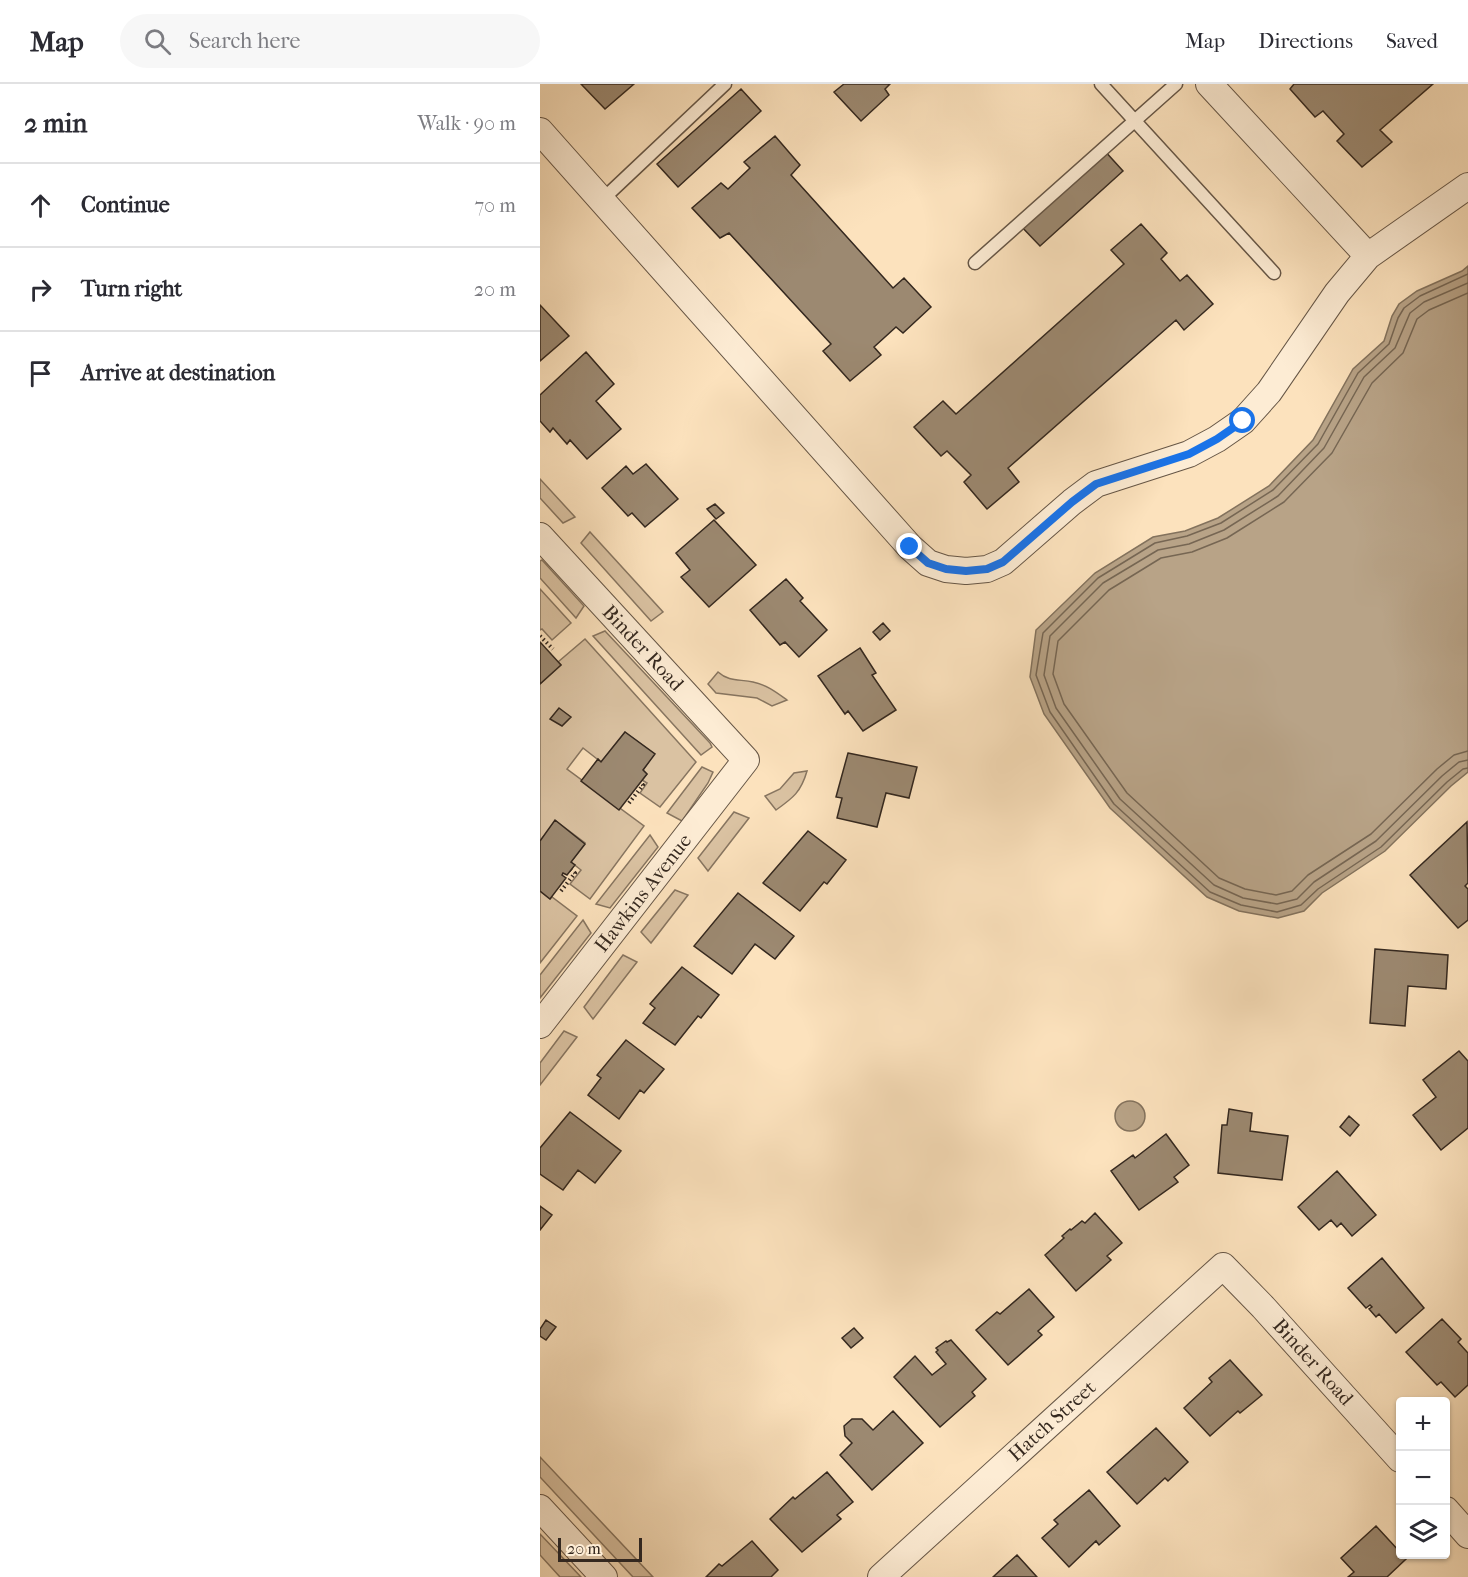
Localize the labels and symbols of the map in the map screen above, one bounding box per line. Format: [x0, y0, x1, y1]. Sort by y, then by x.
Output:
route start [1229, 407, 1255, 433]
route end [896, 533, 922, 559]
street label: Binder Road [598, 600, 689, 696]
street label: Hawkins Avenue [590, 829, 696, 957]
street label: Binder Road [1268, 1314, 1359, 1411]
street label: Hatch Street [1004, 1376, 1100, 1466]
scale bar [558, 1535, 642, 1562]

